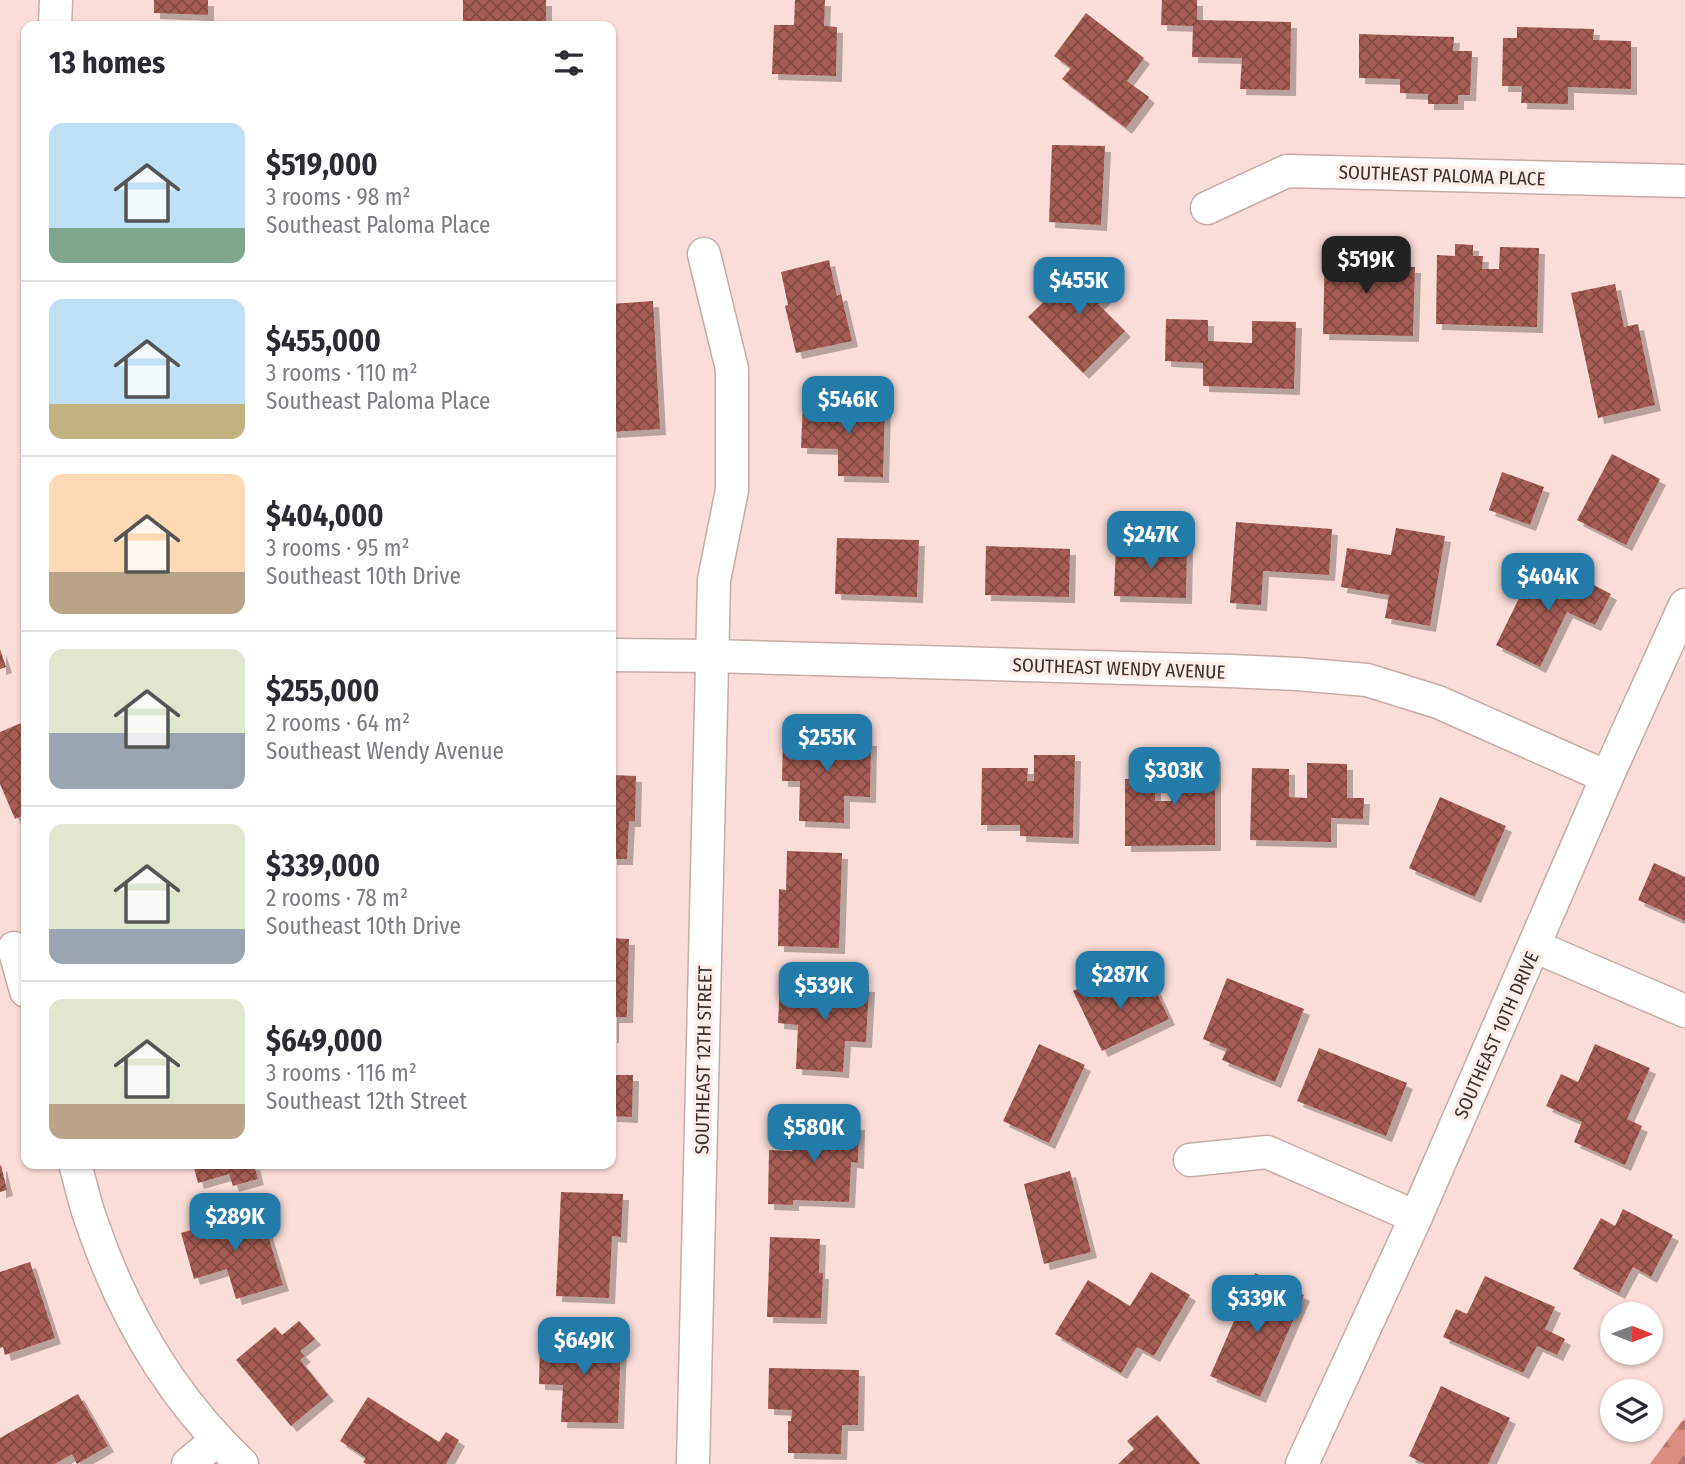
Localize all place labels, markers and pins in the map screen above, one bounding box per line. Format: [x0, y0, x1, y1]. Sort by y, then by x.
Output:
pin: $519K [1317, 236, 1415, 296]
pin: $455K [1030, 258, 1128, 317]
pin: $546K [799, 376, 897, 436]
pin: $247K [1102, 512, 1200, 571]
pin: $404K [1499, 554, 1597, 613]
pin: $255K [778, 714, 876, 774]
pin: $303K [1125, 748, 1223, 807]
pin: $287K [1071, 951, 1169, 1011]
pin: $539K [775, 962, 873, 1022]
pin: $580K [765, 1104, 863, 1164]
pin: $289K [186, 1194, 284, 1253]
pin: $339K [1208, 1276, 1306, 1335]
pin: $649K [535, 1318, 633, 1377]

